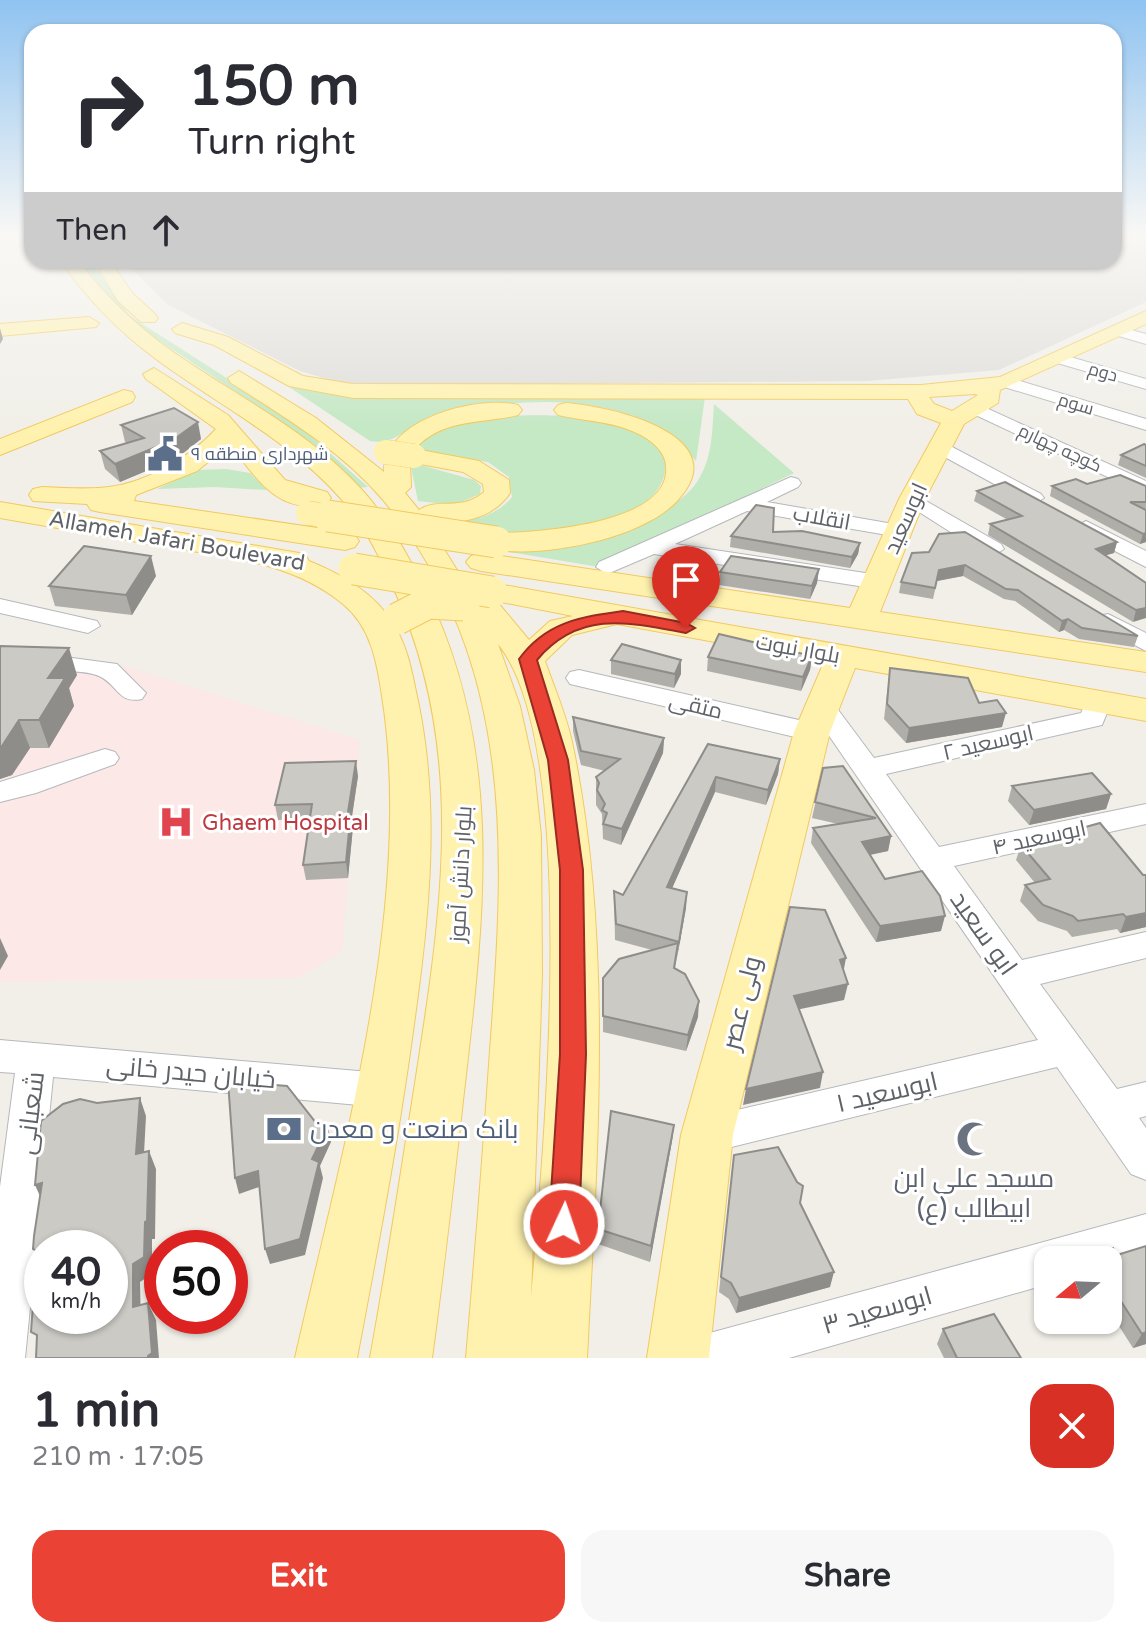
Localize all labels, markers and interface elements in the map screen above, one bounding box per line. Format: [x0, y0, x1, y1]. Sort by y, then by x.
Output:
text: 150 m [188, 53, 359, 120]
icon: right [56, 56, 160, 160]
text: Turn right [188, 121, 355, 164]
icon: ahead [144, 208, 188, 252]
text: Then [56, 212, 128, 249]
street label: دوم [1085, 357, 1120, 388]
street label: سوم [1055, 388, 1097, 421]
street label: کوچه چهارم [1014, 419, 1105, 478]
public building icon: شهرداری منطقه ۹ [146, 435, 184, 473]
place label: شهرداری منطقه ۹ [191, 443, 329, 465]
street label: ابوسعید [879, 479, 933, 558]
street label: انقلاب [791, 500, 853, 536]
street label: Allameh Jafari Boulevard [47, 506, 307, 576]
pin [652, 546, 720, 628]
icon: arrive [664, 558, 708, 602]
street label: بلوار نبوت [754, 629, 842, 669]
street label: متقی [666, 687, 725, 725]
street label: ابوسعید ۲ [940, 720, 1036, 766]
hospital icon: Ghaem Hospital [157, 803, 195, 841]
street label: بلوار دانش آموز [444, 805, 478, 945]
place label: Ghaem Hospital [202, 810, 369, 836]
street label: ابوسعید ۴ [990, 815, 1089, 861]
street label: ابو سعید [944, 885, 1024, 981]
street label: ولی عصر [714, 953, 768, 1055]
street label: خیابان حیدر خانی [105, 1050, 277, 1095]
street label: ابوسعید ۱ [833, 1066, 941, 1119]
street label: شعبانی [10, 1070, 51, 1156]
bank icon: بانک صنعت و معدن [265, 1110, 303, 1148]
place label: بانک صنعت و معدن [310, 1114, 518, 1145]
mosque icon: مسجد علی ابن ابیطالب (ع) [955, 1120, 993, 1158]
place label: مسجد علی ابن ابیطالب (ع) [894, 1163, 1054, 1225]
position arrow [522, 1182, 606, 1266]
speed limit sign: 50 [144, 1230, 248, 1334]
north arrow [1034, 1246, 1122, 1334]
map controls [1034, 1246, 1122, 1334]
text: 40 [51, 1248, 101, 1296]
street label: ابوسعید ۳ [819, 1280, 936, 1341]
text: km/h [51, 1290, 101, 1314]
text: 1 min [32, 1382, 160, 1440]
button: close [1030, 1384, 1114, 1468]
text: 210 m · 17:05 [32, 1441, 204, 1472]
button: Exit [32, 1530, 565, 1622]
button: Share [581, 1530, 1114, 1622]

